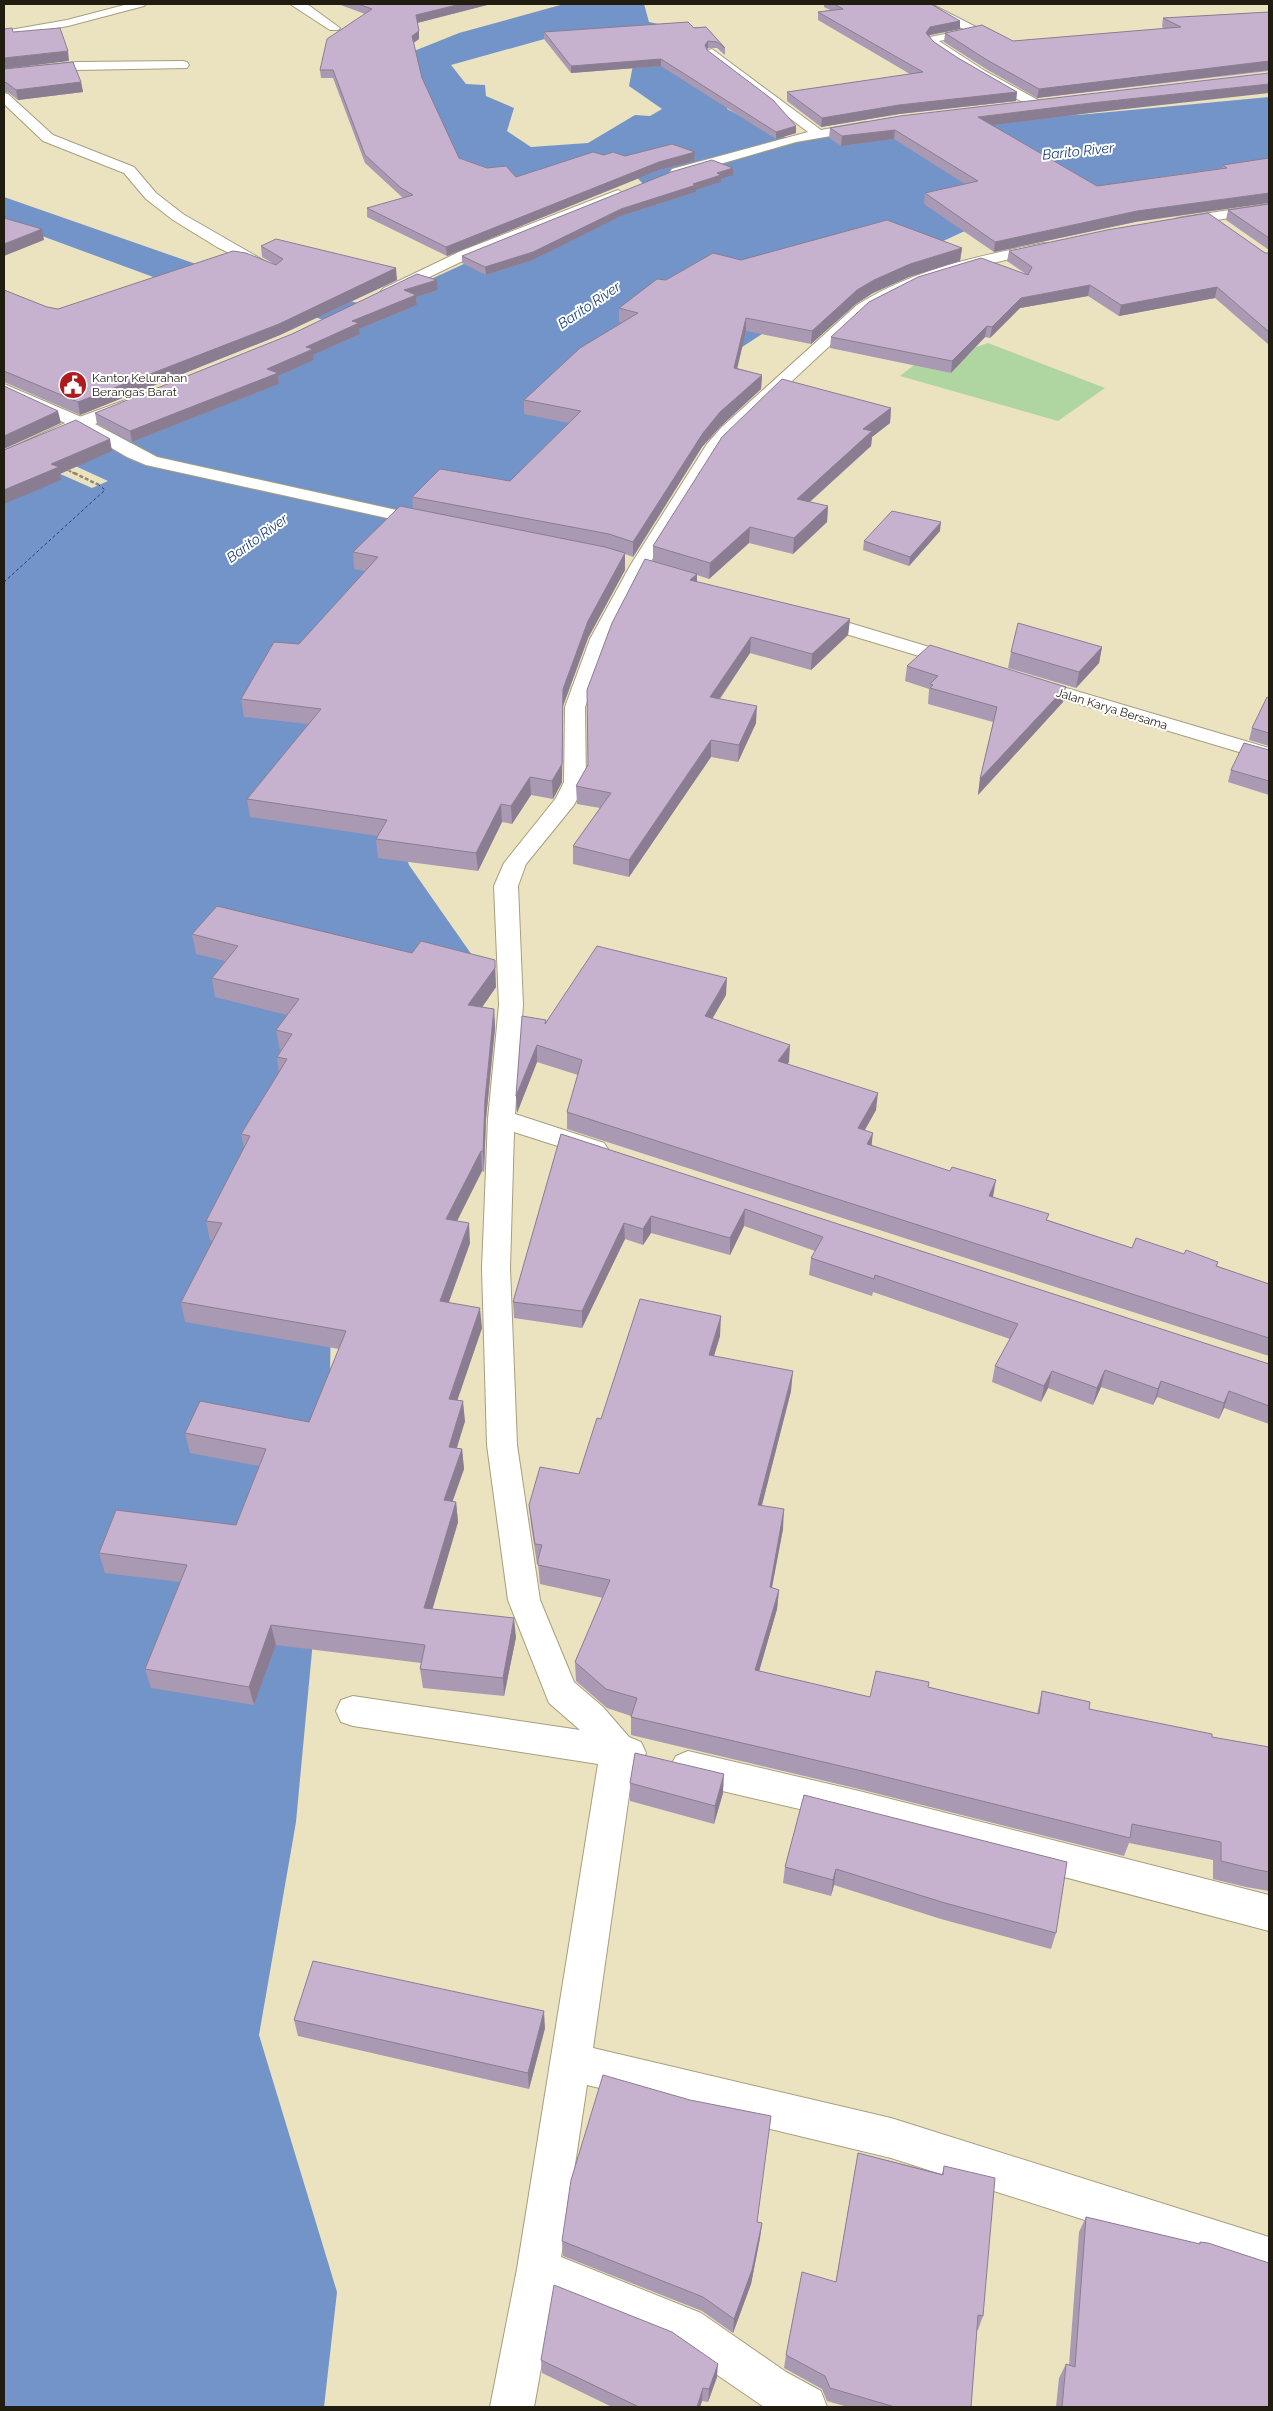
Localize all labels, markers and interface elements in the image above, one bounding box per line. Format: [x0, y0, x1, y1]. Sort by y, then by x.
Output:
water label: Barito River [1041, 139, 1116, 163]
water label: Barito River [555, 278, 624, 332]
public building icon: Kantor Kelurahan Berangas Barat [58, 370, 88, 400]
place label: Kantor Kelurahan Berangas Barat [92, 371, 187, 399]
water label: Barito River [223, 510, 292, 566]
street label: Jalan Karya Bersama [1055, 685, 1169, 733]

